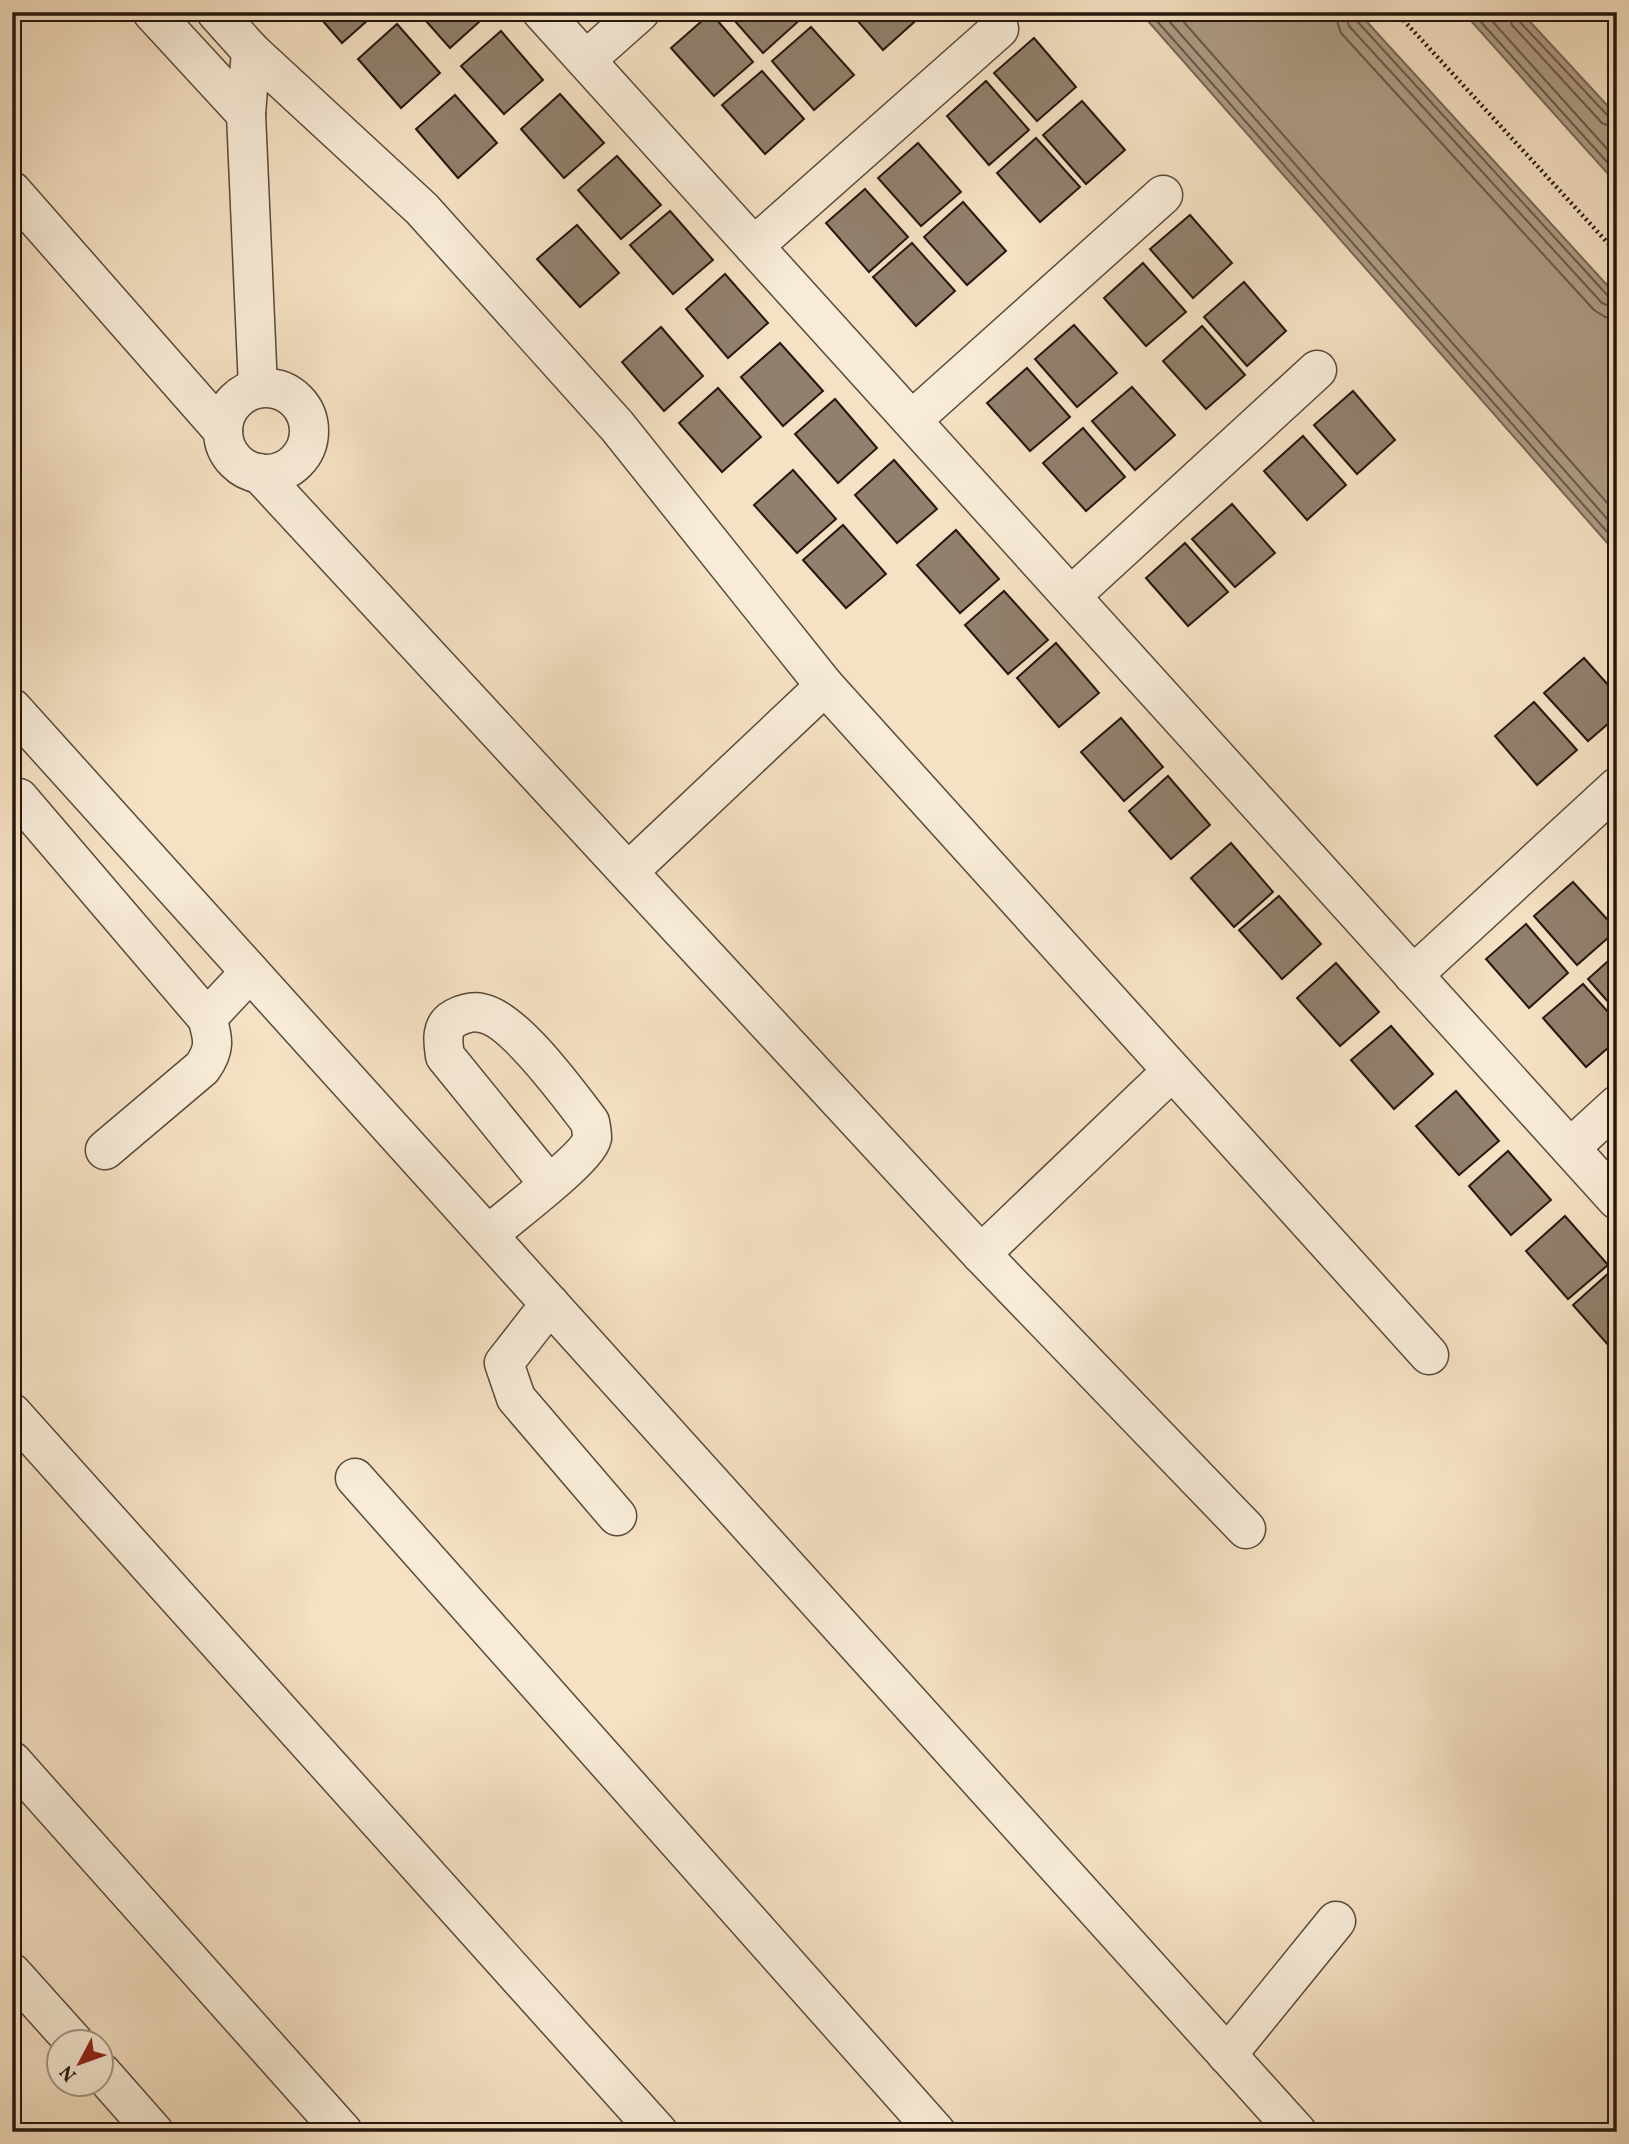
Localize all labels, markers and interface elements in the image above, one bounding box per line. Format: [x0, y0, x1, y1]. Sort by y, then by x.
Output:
north arrow [46, 2028, 116, 2098]
text: N [54, 2059, 83, 2087]

